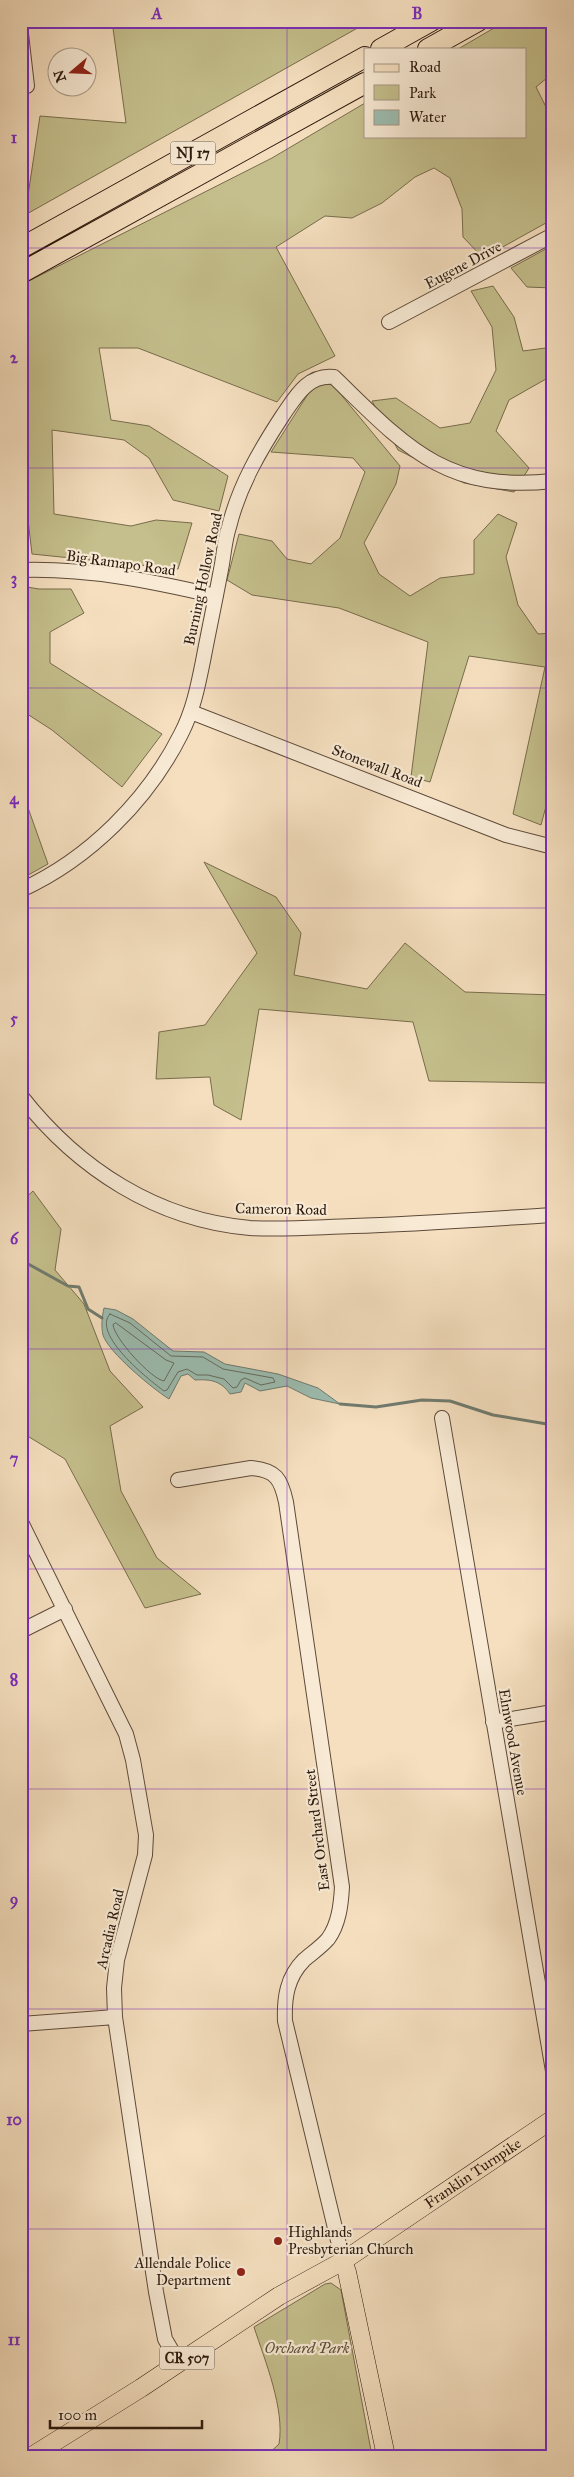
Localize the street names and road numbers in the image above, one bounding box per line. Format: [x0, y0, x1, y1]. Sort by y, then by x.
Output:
road number: NJ 17 [170, 142, 216, 164]
street label: Eugene Drive [422, 237, 504, 293]
street label: Burning Hollow Road [180, 511, 226, 647]
street label: Big Ramapo Road [65, 546, 177, 580]
street label: Stonewall Road [329, 741, 425, 792]
street label: Cameron Road [235, 1199, 328, 1219]
street label: Elmwood Avenue [495, 1687, 531, 1797]
street label: East Orchard Street [301, 1767, 333, 1892]
street label: Arcadia Road [92, 1887, 128, 1972]
street label: Franklin Turnpike [421, 2134, 525, 2212]
road number: CR 507 [160, 2346, 214, 2370]

